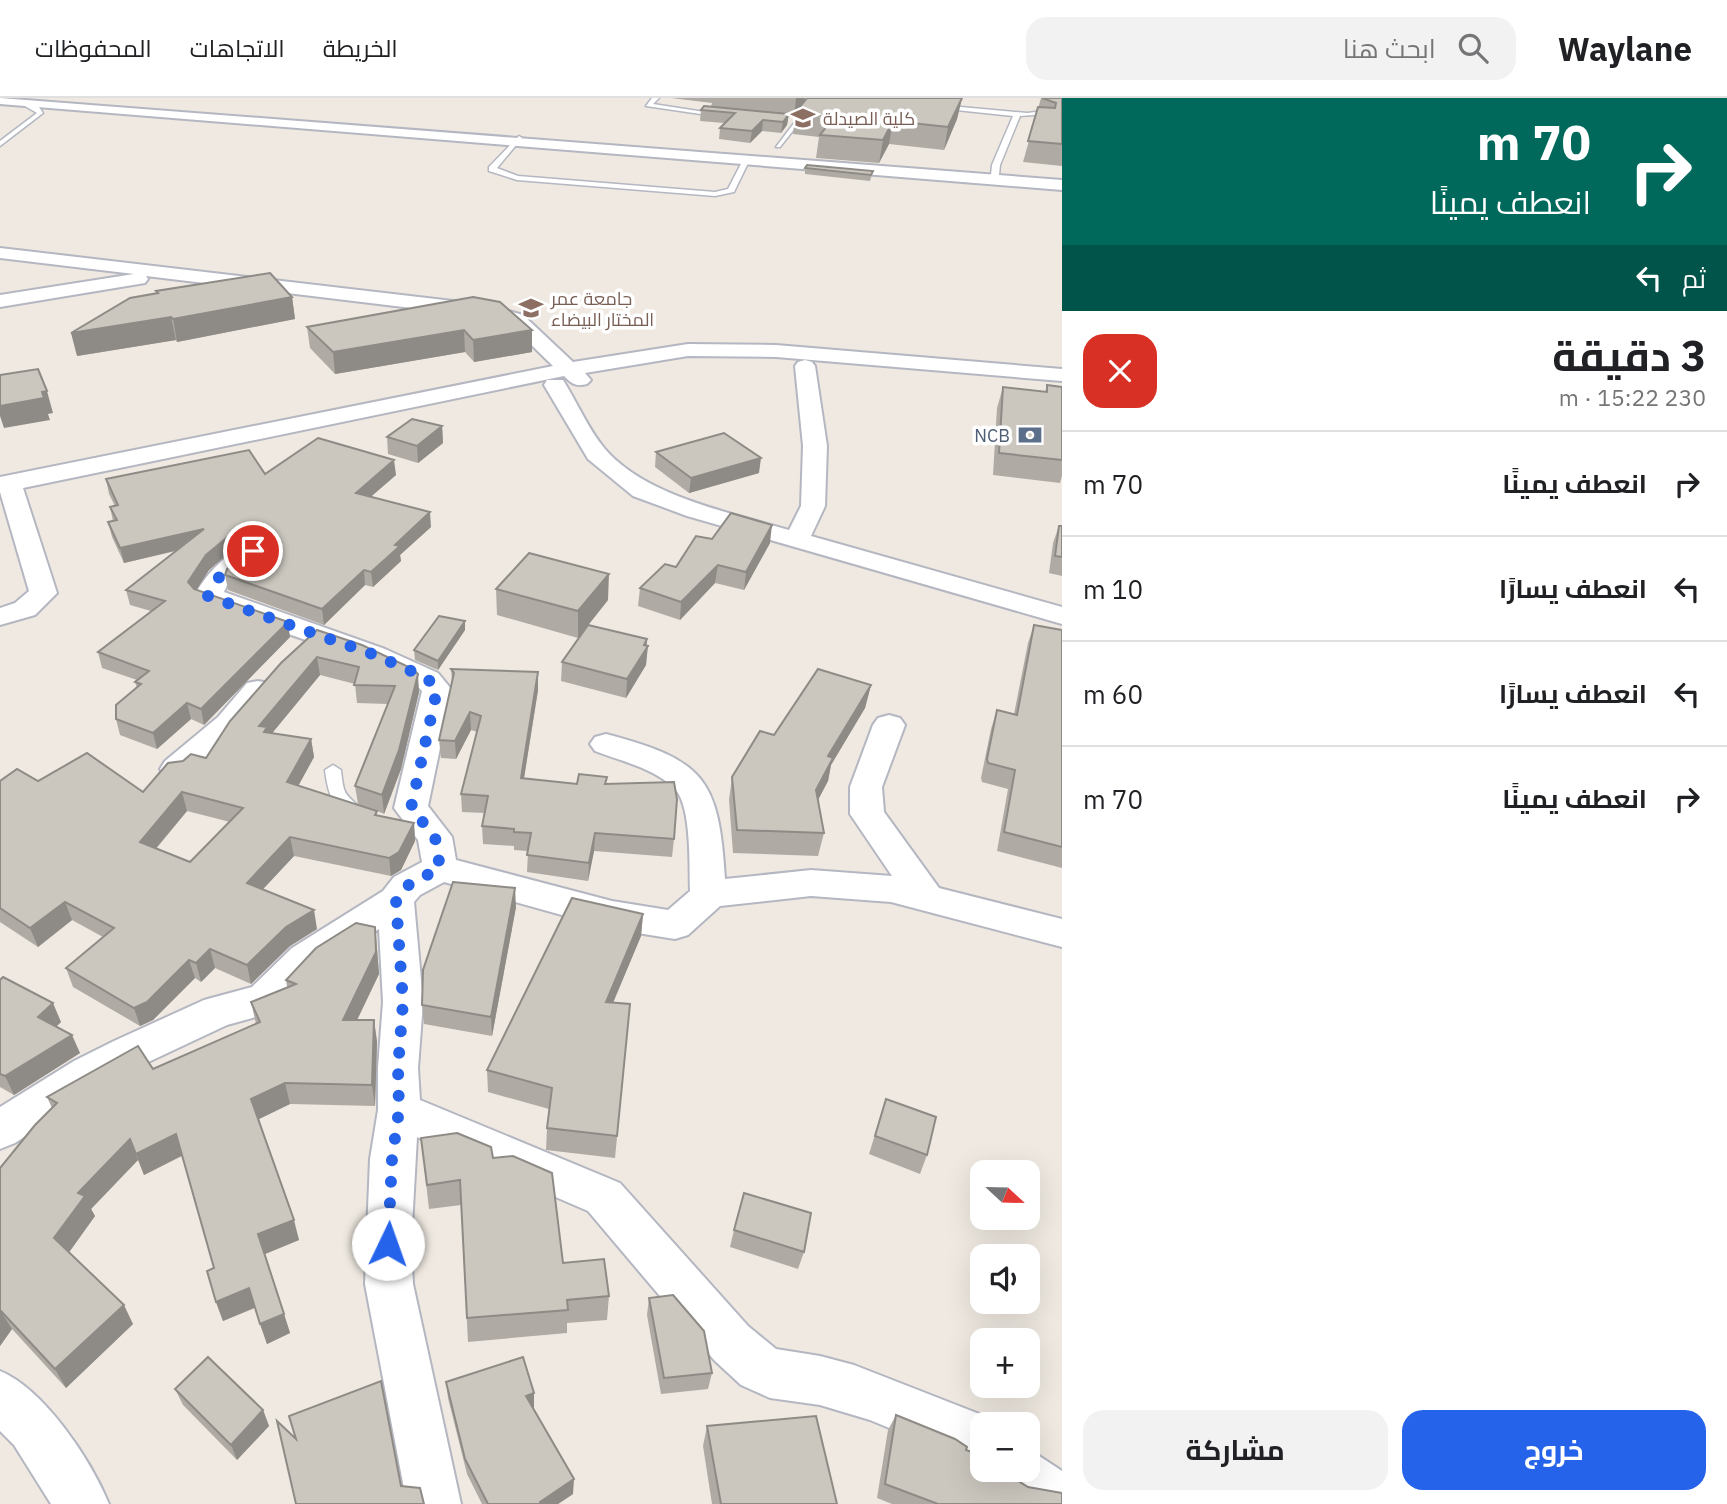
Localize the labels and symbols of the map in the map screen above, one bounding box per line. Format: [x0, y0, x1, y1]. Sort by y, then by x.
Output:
school or university icon: كلية الصيدلة [789, 104, 817, 132]
place label: كلية الصيدلة [823, 107, 915, 130]
place label: جامعة عمر المختار البيضاء [550, 287, 654, 331]
school or university icon: جامعة عمر المختار البيضاء [517, 294, 545, 322]
bank icon: NCB [1016, 421, 1044, 449]
place label: NCB [974, 424, 1010, 447]
pin [223, 521, 283, 581]
north arrow [970, 1160, 1040, 1230]
position arrow [351, 1207, 425, 1281]

